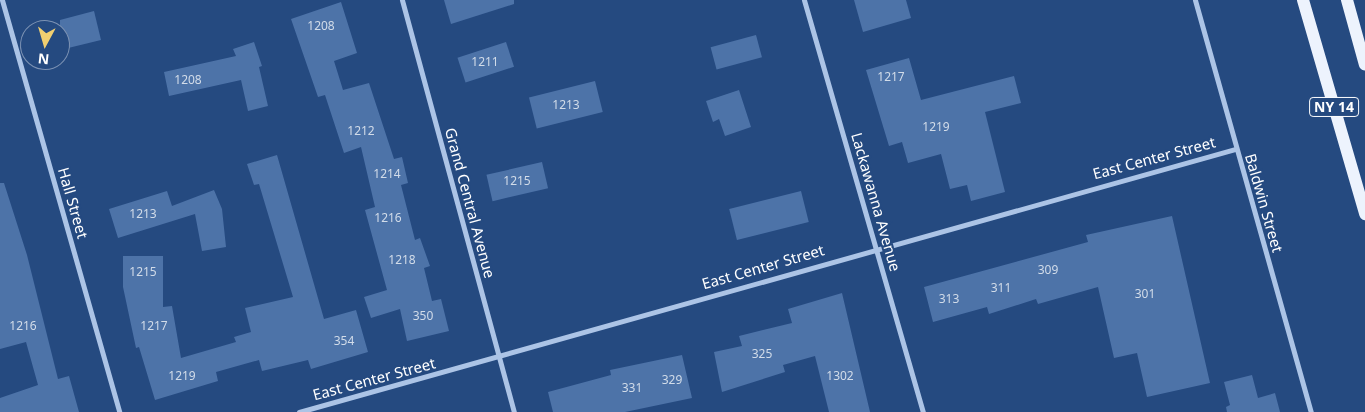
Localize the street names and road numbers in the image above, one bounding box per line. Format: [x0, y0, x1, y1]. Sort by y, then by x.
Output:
road number: NY 14 [1309, 95, 1359, 118]
street label: Grand Central Avenue [441, 126, 499, 280]
street label: Lackawanna Avenue [848, 130, 904, 274]
street label: East Center Street [1091, 133, 1217, 183]
street label: Baldwin Street [1241, 152, 1287, 254]
street label: Hall Street [54, 165, 92, 241]
street label: East Center Street [700, 241, 826, 293]
street label: East Center Street [311, 354, 437, 404]

